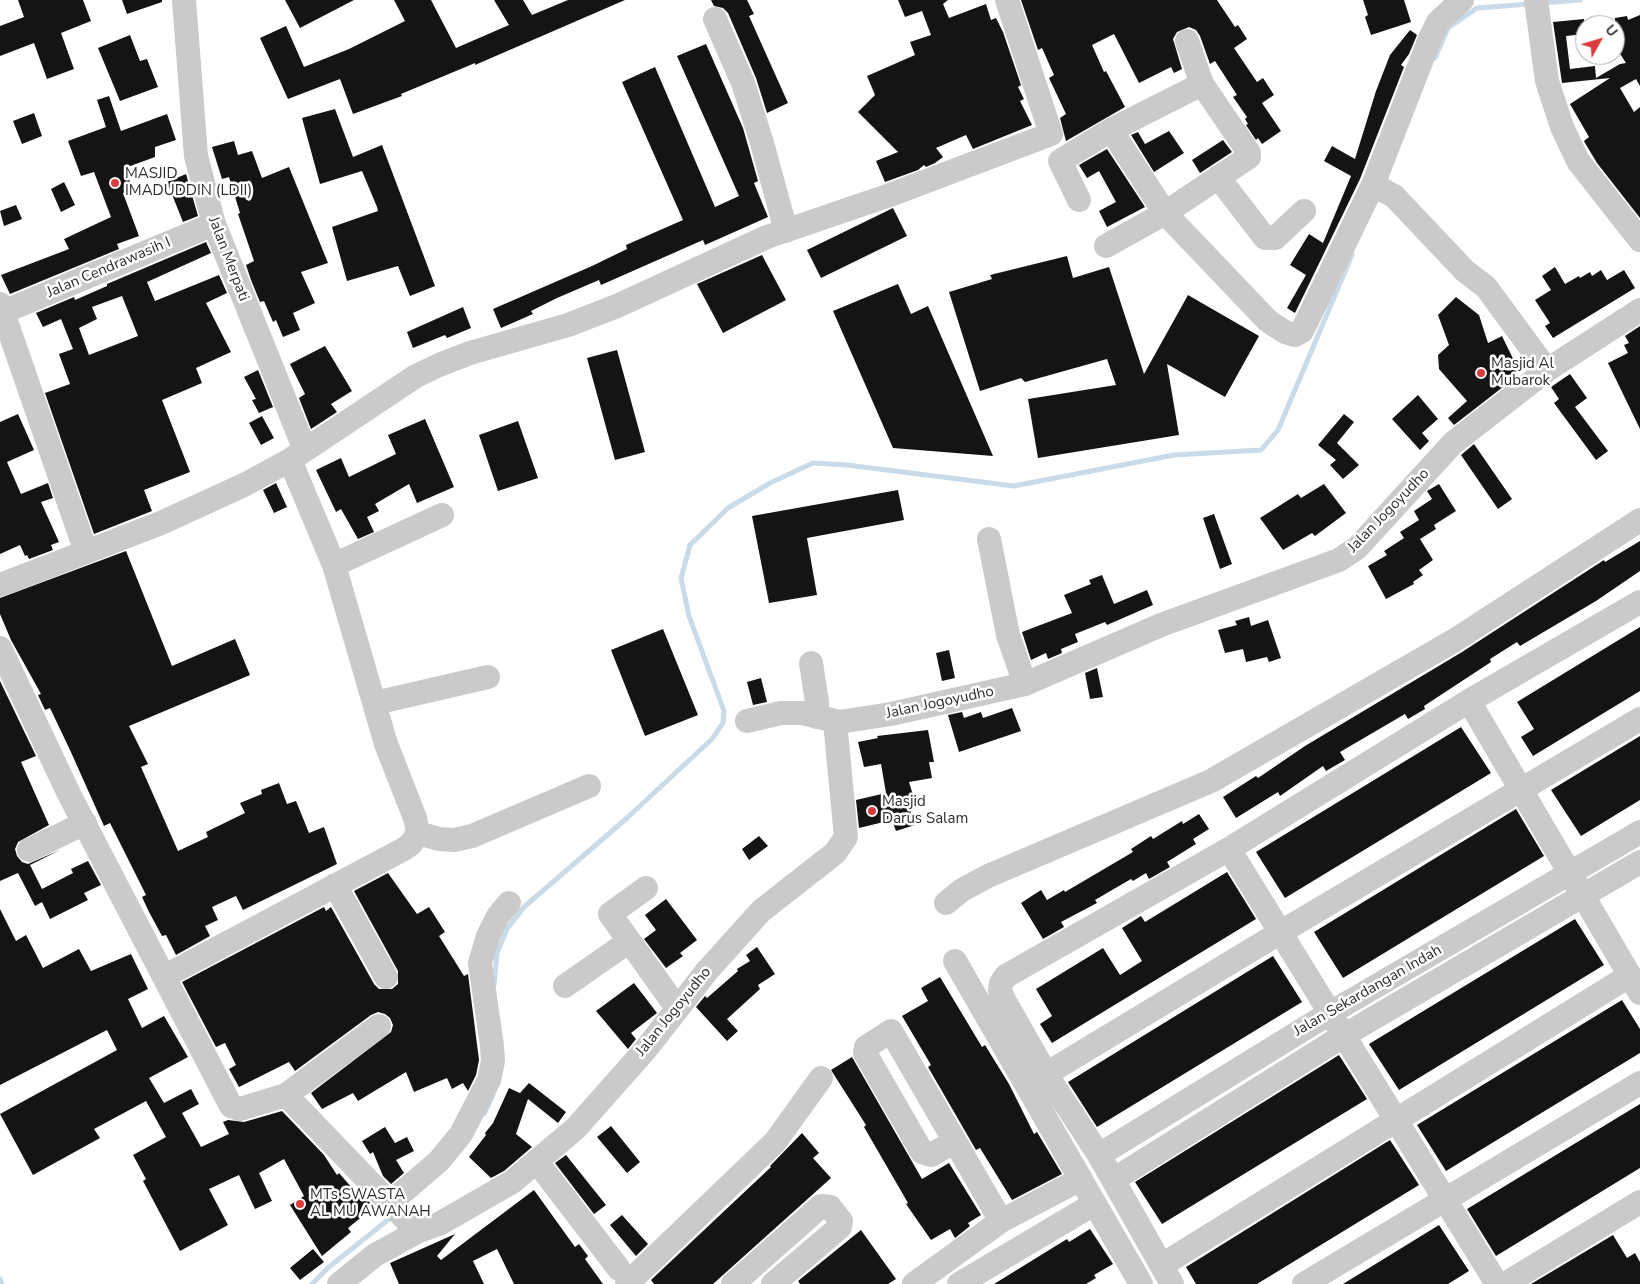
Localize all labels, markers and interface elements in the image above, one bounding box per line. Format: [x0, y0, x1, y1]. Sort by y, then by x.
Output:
north arrow [1575, 15, 1625, 65]
text: U [1601, 21, 1622, 41]
place label: MASJID IMADUDDIN (LDII) [125, 165, 252, 200]
marker: MASJID IMADUDDIN (LDII) [109, 177, 121, 189]
street label: Jalan Merpati [204, 214, 252, 304]
street label: Jalan Cendrawasih I [44, 234, 174, 302]
place label: Masjid Al Mubarok [1491, 355, 1554, 390]
marker: Masjid Al Mubarok [1475, 367, 1487, 379]
street label: Jalan Jogoyudho [1344, 465, 1434, 557]
street label: Jalan Jogoyudho [885, 683, 995, 723]
place label: Masjid Darus Salam [882, 793, 968, 828]
marker: Masjid Darus Salam [866, 805, 878, 817]
street label: Jalan Sekardangan Indah [1291, 941, 1445, 1041]
street label: Jalan Jogoyudho [633, 964, 715, 1060]
place label: MTs SWASTA AL MU AWANAH [310, 1186, 431, 1221]
marker: MTs SWASTA AL MU AWANAH [294, 1198, 306, 1210]

